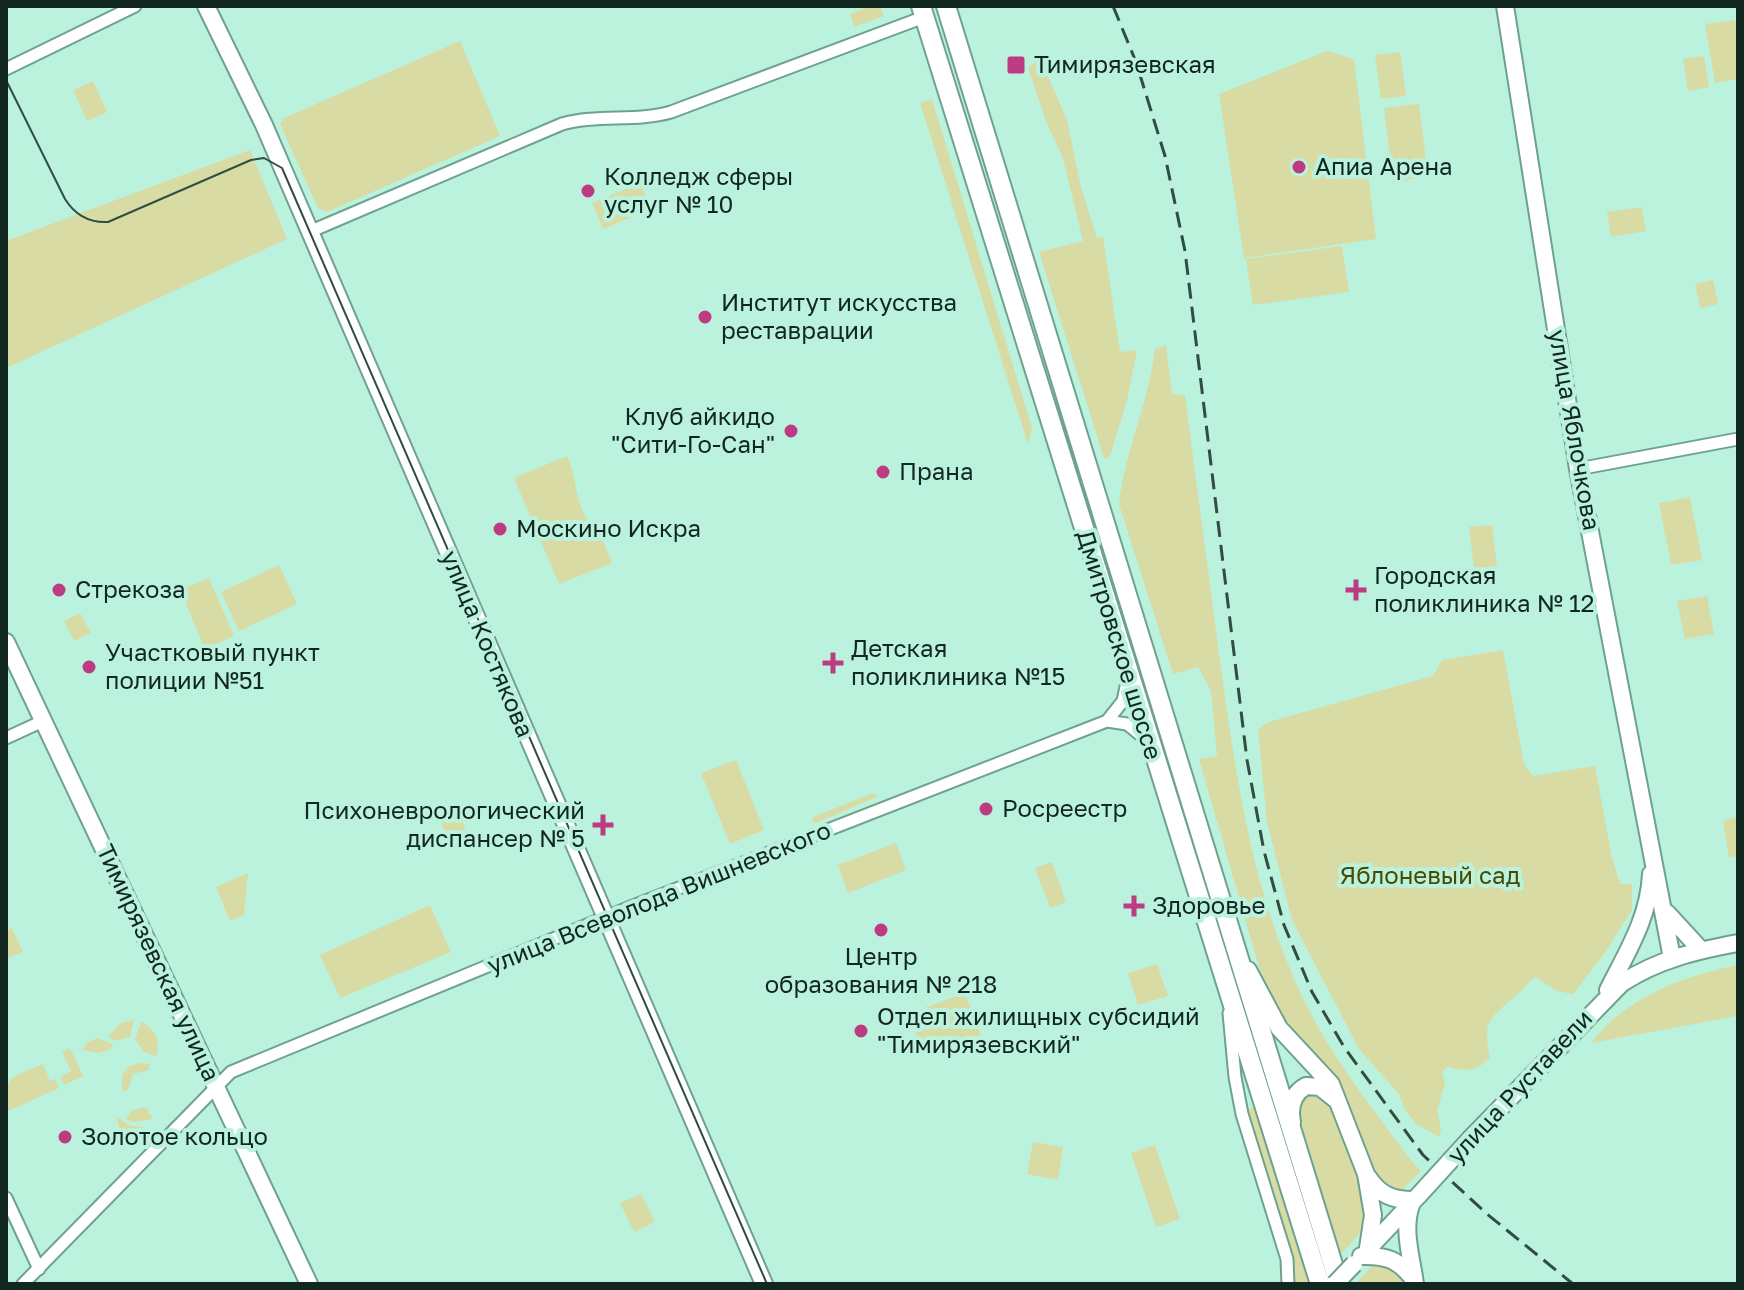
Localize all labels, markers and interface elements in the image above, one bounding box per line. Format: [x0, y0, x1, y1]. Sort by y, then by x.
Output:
place label: Тимирязевская [1034, 49, 1216, 78]
marker: Тимирязевская [1005, 54, 1027, 76]
place label: Апиа Арена [1315, 151, 1453, 180]
marker: Апиа Арена [1290, 158, 1308, 176]
place label: Колледж сферы услуг № 10 [604, 161, 793, 218]
marker: Колледж сферы услуг № 10 [579, 182, 597, 200]
place label: Институт искусства реставрации [721, 287, 957, 344]
marker: Институт искусства реставрации [696, 308, 714, 326]
street label: улица Яблочкова [1544, 327, 1607, 532]
place label: Клуб айкидо "Сити-Го-Сан" [611, 401, 775, 458]
marker: Клуб айкидо "Сити-Го-Сан" [782, 422, 800, 440]
place label: Прана [899, 456, 974, 485]
marker: Прана [874, 463, 892, 481]
place label: Москино Искра [516, 513, 701, 542]
marker: Москино Искра [491, 520, 509, 538]
street label: Дмитровское шоссе [1072, 526, 1169, 763]
street label: улица Костякова [436, 546, 541, 741]
place label: Городская поликлиника № 12 [1374, 560, 1594, 617]
place label: Стрекоза [75, 574, 186, 603]
marker: Городская поликлиника № 12 [1345, 579, 1367, 601]
marker: Стрекоза [50, 581, 68, 599]
place label: Детская поликлиника №15 [851, 633, 1065, 690]
place label: Участковый пункт полиции №51 [105, 637, 320, 694]
marker: Детская поликлиника №15 [822, 652, 844, 674]
marker: Участковый пункт полиции №51 [80, 658, 98, 676]
place label: Росреестр [1002, 793, 1127, 822]
place label: Психоневрологический диспансер № 5 [304, 795, 585, 852]
marker: Росреестр [977, 800, 995, 818]
street label: улица Всеволода Вишневского [482, 814, 834, 979]
marker: Психоневрологический диспансер № 5 [592, 814, 614, 836]
street label: Тимирязевская улица [92, 839, 227, 1085]
park label: Яблоневый сад [1340, 860, 1520, 889]
place label: Здоровье [1152, 890, 1266, 919]
marker: Здоровье [1123, 895, 1145, 917]
marker: Центр образования № 218 [872, 921, 890, 939]
place label: Центр образования № 218 [765, 941, 997, 998]
place label: Отдел жилищных субсидий "Тимирязевский" [877, 1001, 1200, 1058]
street label: улица Руставели [1440, 1003, 1597, 1169]
marker: Отдел жилищных субсидий "Тимирязевский" [852, 1022, 870, 1040]
place label: Золотое кольцо [81, 1121, 268, 1150]
marker: Золотое кольцо [56, 1128, 74, 1146]

